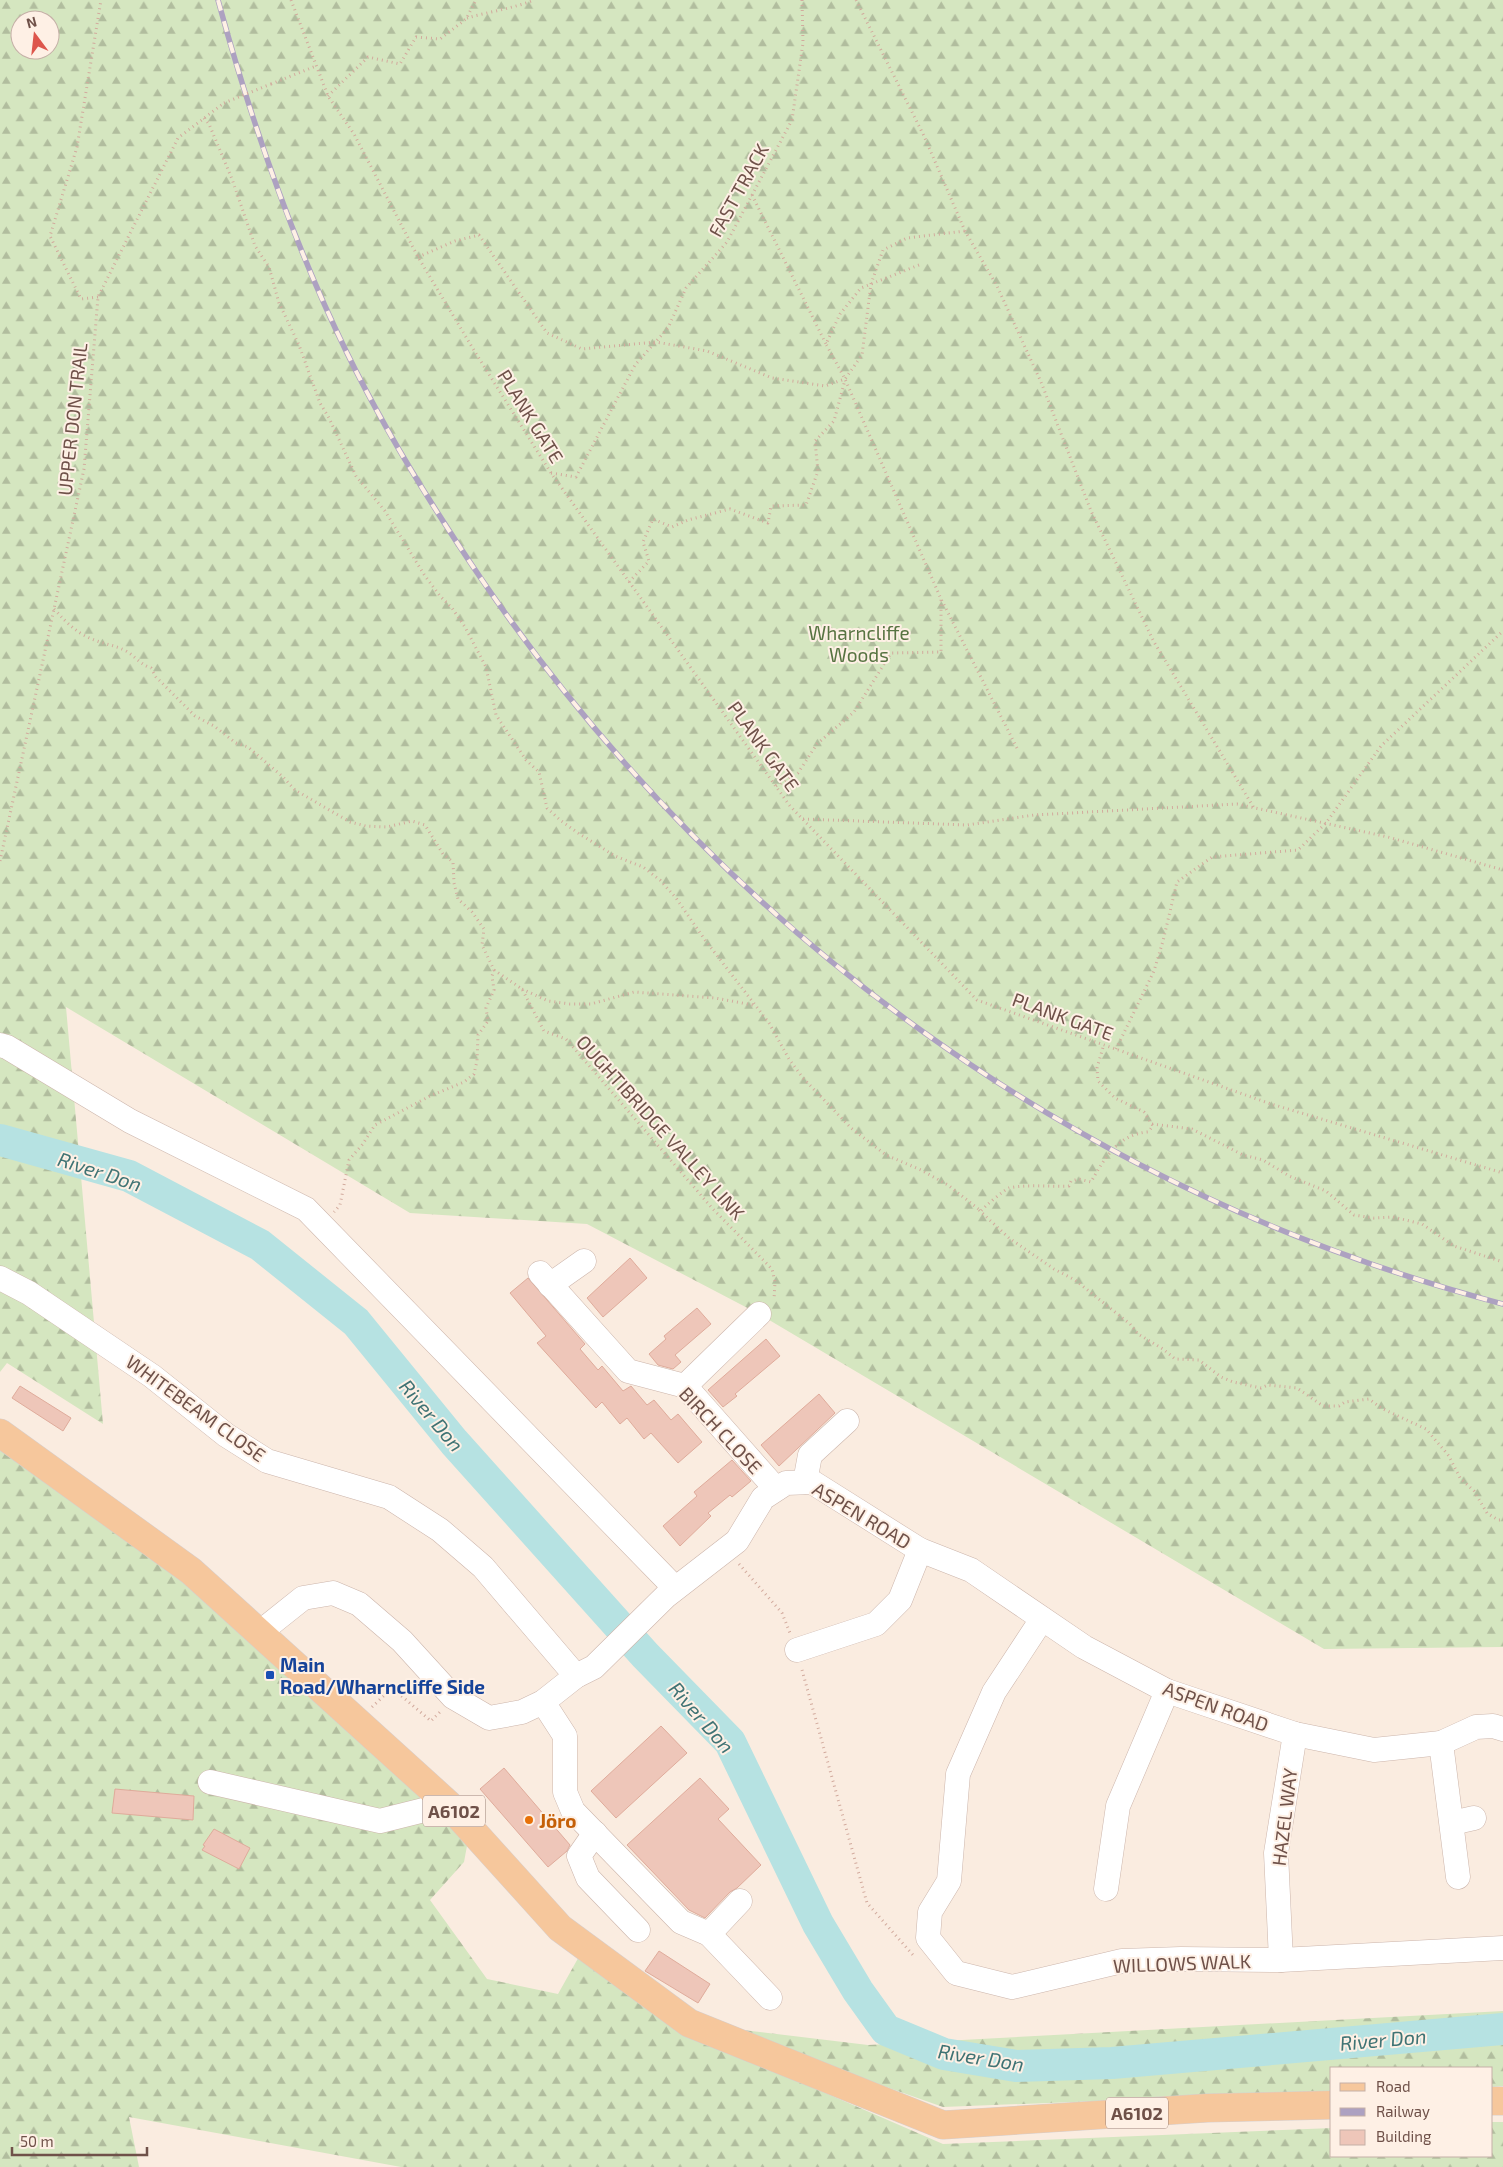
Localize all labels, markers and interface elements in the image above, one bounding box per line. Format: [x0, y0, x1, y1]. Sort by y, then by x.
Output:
north arrow [10, 10, 60, 60]
text: N [24, 12, 39, 31]
street label: FAST TRACK [703, 140, 773, 240]
street label: UPPER DON TRAIL [53, 341, 91, 497]
street label: PLANK GATE [493, 365, 569, 467]
park label: Wharncliffe Woods [808, 621, 910, 666]
street label: PLANK GATE [724, 696, 804, 796]
street label: PLANK GATE [1009, 987, 1117, 1045]
street label: OUGHTIBRIDGE VALLEY LINK [572, 1030, 750, 1224]
water label: River Don [55, 1146, 145, 1196]
street label: WHITEBEAM CLOSE [122, 1350, 270, 1466]
water label: River Don [395, 1374, 469, 1456]
street label: BIRCH CLOSE [675, 1382, 767, 1478]
street label: ASPEN ROAD [809, 1477, 915, 1553]
place label: Main Road/Wharncliffe Side [280, 1653, 485, 1698]
marker: Main Road/Wharncliffe Side [264, 1669, 276, 1681]
water label: River Don [664, 1676, 740, 1758]
street label: ASPEN ROAD [1160, 1676, 1272, 1736]
street label: HAZEL WAY [1267, 1767, 1301, 1867]
road number: A6102 [423, 1795, 485, 1826]
place label: Jöro [539, 1809, 576, 1832]
marker: Jöro [523, 1814, 535, 1826]
street label: WILLOWS WALK [1113, 1949, 1251, 1977]
water label: River Don [1339, 2023, 1427, 2055]
water label: River Don [936, 2038, 1026, 2076]
legend [1330, 2067, 1493, 2157]
text: Road [1376, 2077, 1411, 2095]
road number: A6102 [1106, 2098, 1168, 2128]
text: Railway [1376, 2102, 1430, 2120]
scale bar [12, 2124, 148, 2156]
text: Building [1376, 2127, 1432, 2145]
text: 50 m [20, 2132, 54, 2150]

